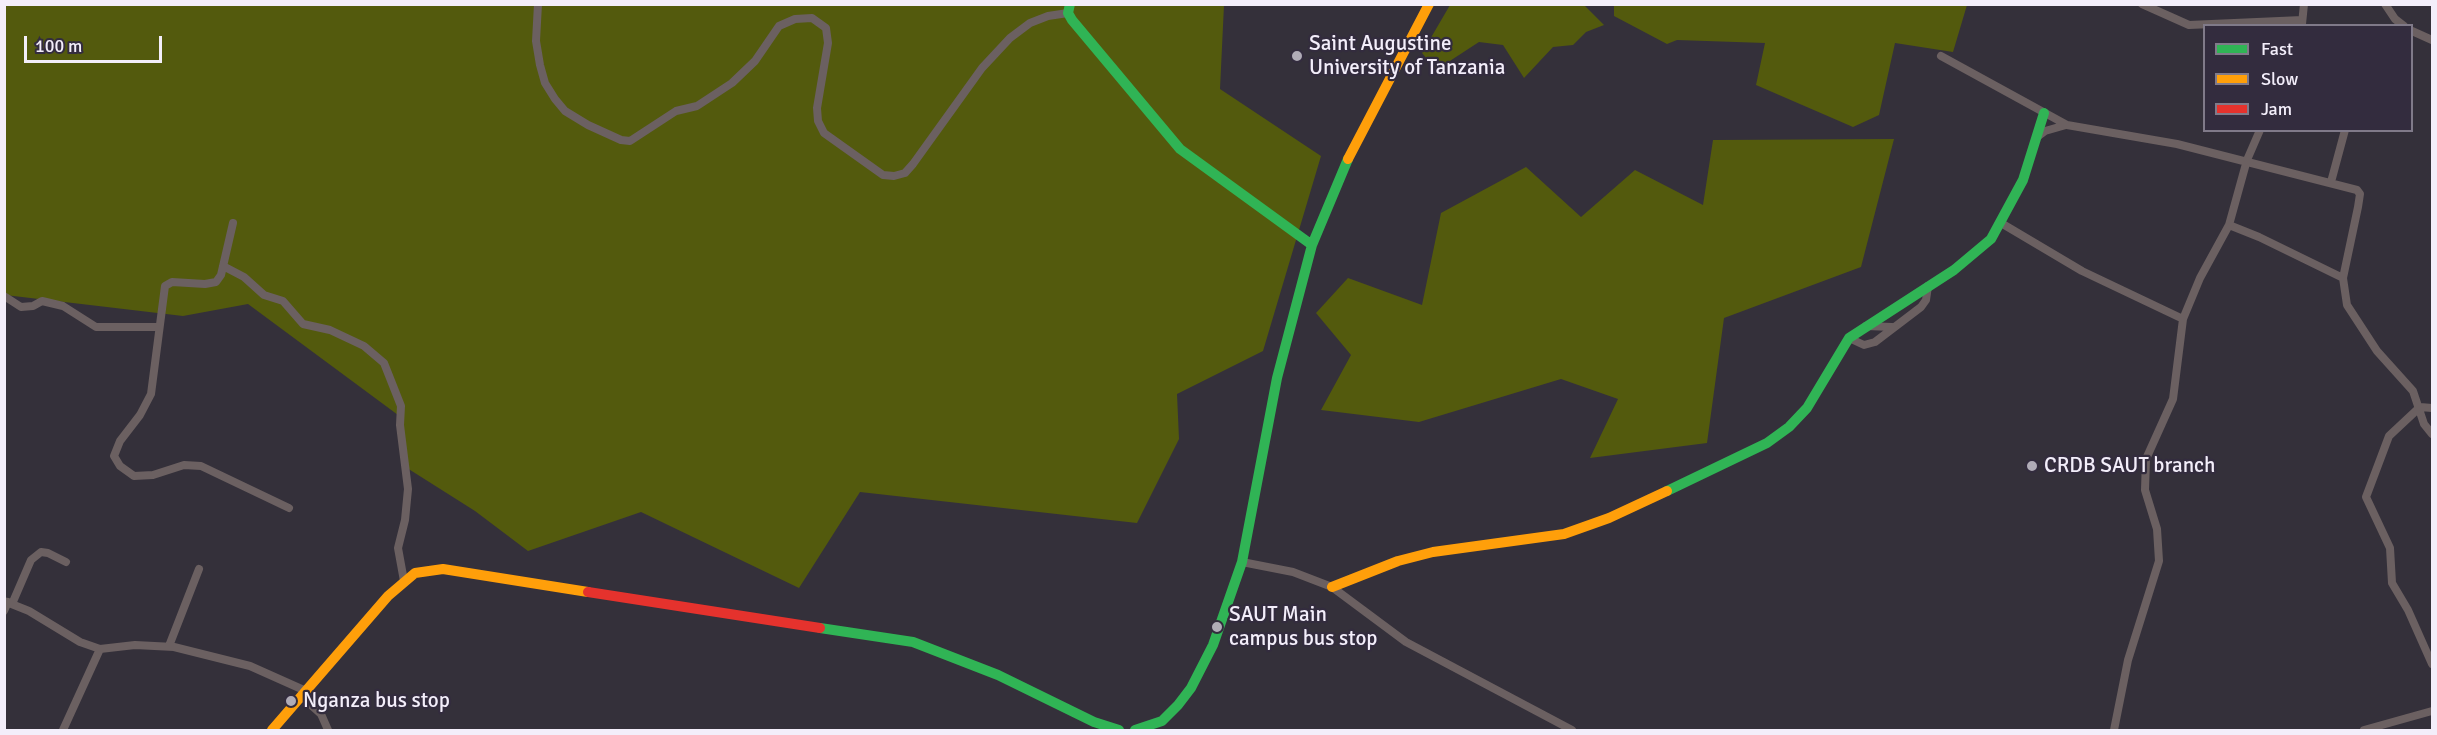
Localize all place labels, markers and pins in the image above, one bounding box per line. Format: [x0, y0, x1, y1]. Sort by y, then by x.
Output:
place label: Saint Augustine University of Tanzania [1309, 31, 1505, 81]
marker: Saint Augustine University of Tanzania [1290, 49, 1304, 63]
place label: CRDB SAUT branch [2044, 453, 2215, 479]
marker: CRDB SAUT branch [2025, 459, 2039, 473]
place label: SAUT Main campus bus stop [1229, 602, 1377, 652]
marker: SAUT Main campus bus stop [1210, 620, 1224, 634]
place label: Nganza bus stop [303, 688, 450, 714]
marker: Nganza bus stop [284, 694, 298, 708]

